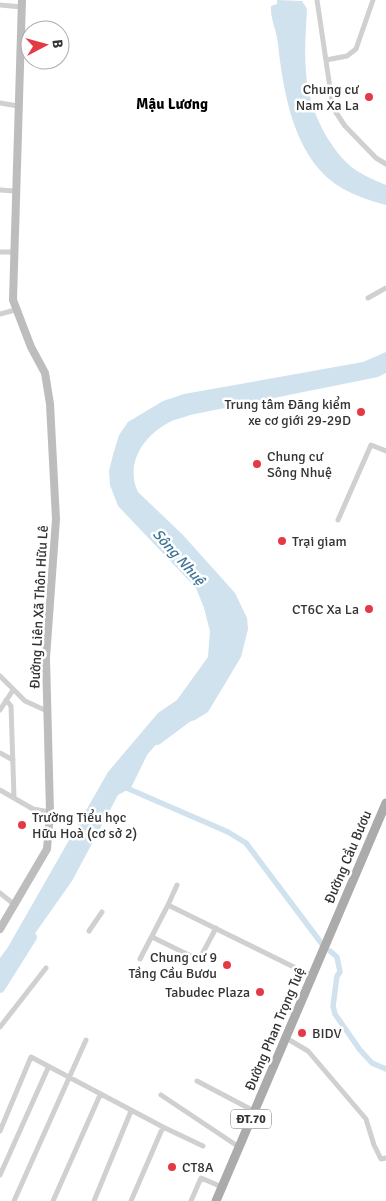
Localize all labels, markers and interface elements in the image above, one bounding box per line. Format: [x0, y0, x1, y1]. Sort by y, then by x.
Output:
north arrow [20, 20, 70, 70]
text: B [49, 39, 66, 49]
place label: Chung cư Nam Xa La [296, 81, 360, 114]
marker: Chung cư Nam Xa La [363, 91, 375, 103]
district label: Mậu Lương [136, 95, 208, 113]
place label: Trung tâm Đăng kiểm xe cơ giới 29-29D [224, 396, 351, 429]
marker: Trung tâm Đăng kiểm xe cơ giới 29-29D [355, 406, 367, 418]
place label: Chung cư Sông Nhuệ [267, 448, 332, 481]
marker: Chung cư Sông Nhuệ [251, 458, 263, 470]
street label: Đường Liên Xã Thôn Hữu Lê [26, 525, 52, 689]
water label: Sông Nhuệ [149, 525, 210, 590]
place label: Trại giam [292, 533, 347, 550]
marker: Trại giam [276, 535, 288, 547]
place label: CT6C Xa La [292, 601, 359, 618]
marker: CT6C Xa La [363, 603, 375, 615]
street label: Đường Cầu Bươu [321, 808, 375, 906]
place label: Trường Tiểu học Hữu Hoà (cơ sở 2) [32, 809, 137, 842]
marker: Trường Tiểu học Hữu Hoà (cơ sở 2) [16, 819, 28, 831]
place label: Chung cư 9 Tầng Cầu Bươu [129, 949, 217, 982]
marker: Chung cư 9 Tầng Cầu Bươu [221, 959, 233, 971]
street label: Đường Phan Trọng Tuệ [241, 965, 309, 1093]
place label: Tabudec Plaza [165, 984, 250, 1001]
marker: Tabudec Plaza [254, 986, 266, 998]
place label: BIDV [312, 1025, 342, 1042]
marker: BIDV [296, 1027, 308, 1039]
road number: ĐT.70 [231, 1110, 271, 1128]
place label: CT8A [182, 1159, 214, 1176]
marker: CT8A [166, 1161, 178, 1173]

